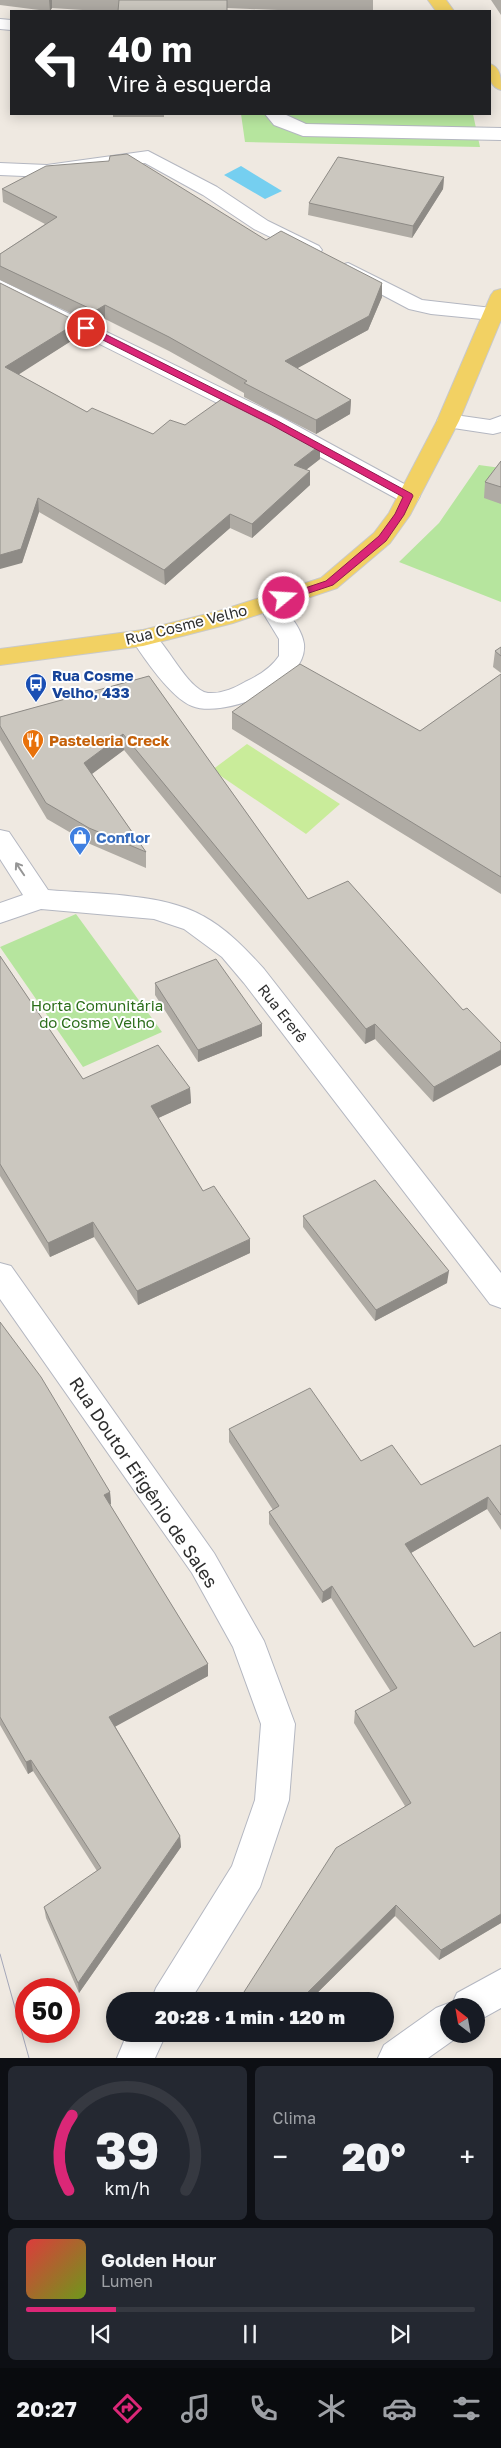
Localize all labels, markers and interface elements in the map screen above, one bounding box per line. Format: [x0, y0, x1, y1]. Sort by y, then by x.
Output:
text: 40 m [108, 28, 192, 70]
icon: left [25, 30, 90, 95]
text: Vire à esquerda [108, 70, 272, 97]
pin [65, 307, 107, 349]
icon: arrive [72, 314, 100, 342]
position arrow [257, 571, 309, 623]
street label: Rua Cosme Velho [123, 600, 249, 648]
place label: Rua Cosme Velho, 433 [52, 666, 134, 701]
bus stop icon: Rua Cosme Velho, 433 [24, 672, 48, 703]
restaurant icon: Pasteleria Creck [21, 728, 45, 759]
place label: Pasteleria Creck [49, 731, 170, 749]
shop icon: Conflor [68, 825, 92, 856]
place label: Conflor [96, 828, 150, 846]
one-way arrow [15, 862, 25, 876]
street label: Rua Ererê [255, 980, 312, 1046]
park label: Horta Comunitária do Cosme Velho [31, 996, 163, 1031]
street label: Rua Doutor Efigênio de Sales [65, 1372, 223, 1592]
speed limit sign: 50 [15, 1978, 80, 2043]
north arrow [440, 1998, 485, 2042]
map controls [440, 1998, 485, 2043]
text: 20:28 · 1 min · 120 m [155, 2005, 345, 2028]
text: Clima [273, 2108, 316, 2128]
text: 39 [95, 2118, 160, 2180]
text: 20° [342, 2134, 405, 2179]
text: − [273, 2140, 288, 2173]
text: + [460, 2140, 475, 2173]
text: km/h [105, 2177, 150, 2199]
text: Golden Hour [101, 2248, 216, 2271]
text: Lumen [101, 2271, 153, 2291]
icon: previous [87, 2320, 115, 2348]
icon: pause [236, 2320, 264, 2348]
icon: next [386, 2320, 414, 2348]
icon: directions [110, 2391, 145, 2426]
icon: music [178, 2391, 213, 2426]
icon: phone [246, 2391, 281, 2426]
icon: climate [314, 2391, 349, 2426]
icon: car [382, 2391, 417, 2426]
icon: filters [449, 2391, 484, 2426]
text: 20:27 [16, 2395, 77, 2422]

